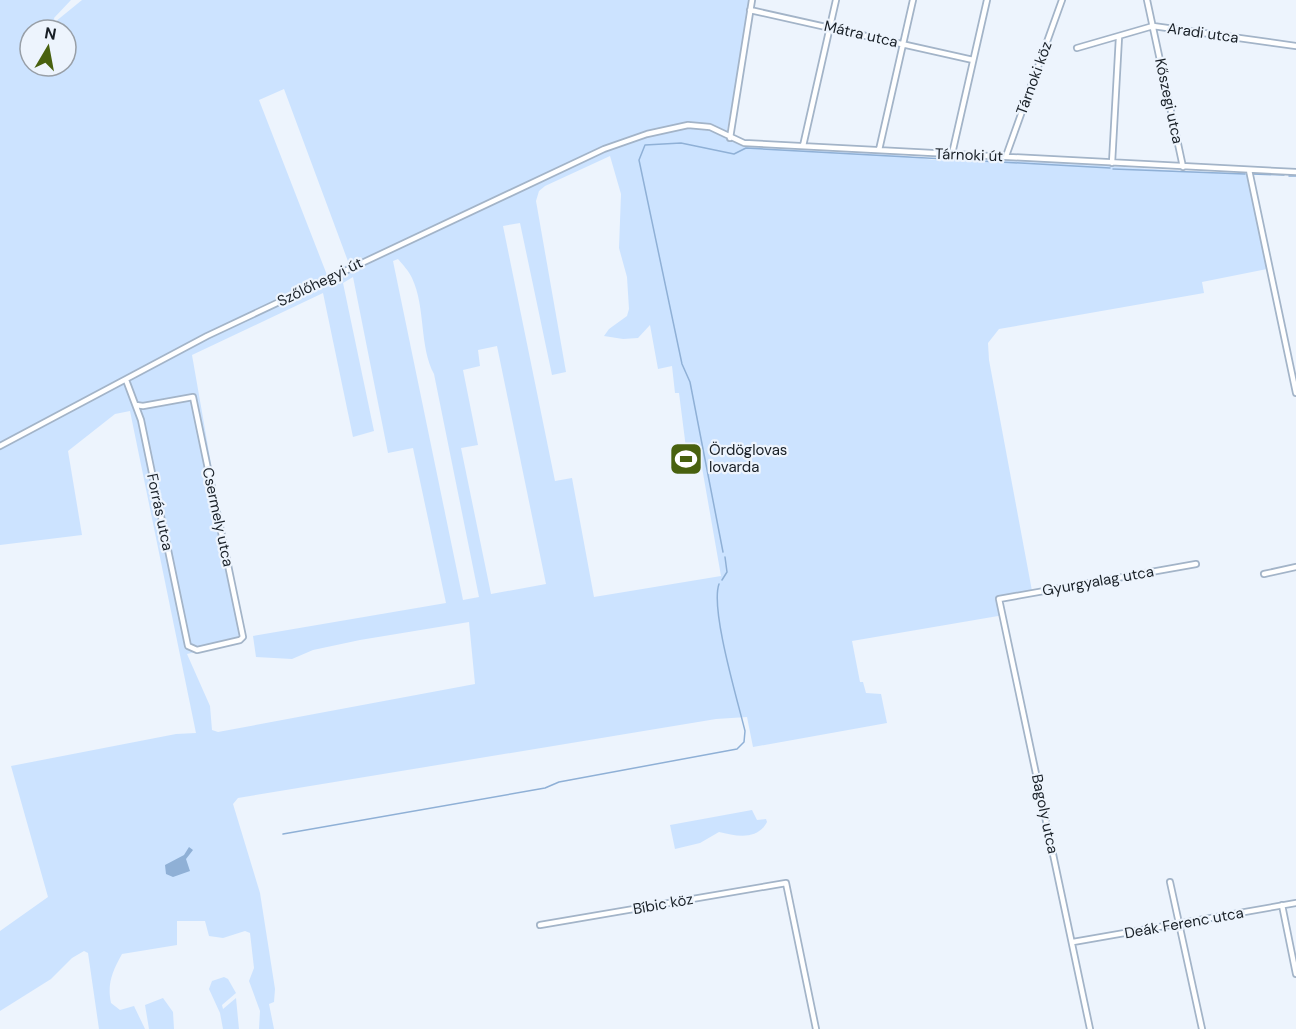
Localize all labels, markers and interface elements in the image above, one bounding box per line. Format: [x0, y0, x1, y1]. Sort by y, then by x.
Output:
street label: Mátra utca [822, 16, 900, 52]
north arrow [18, 18, 78, 78]
street label: Aradi utca [1166, 18, 1240, 48]
text: N [43, 22, 58, 45]
street label: Tárnoki köz [1012, 39, 1057, 117]
street label: Kőszegi utca [1150, 56, 1188, 146]
street label: Tárnoki út [935, 144, 1004, 166]
street label: Szőlőhegyi út [274, 253, 366, 311]
place label: Ördöglovas lovarda [709, 440, 787, 477]
sports icon: Ördöglovas lovarda [668, 441, 704, 477]
street label: Csermely utca [198, 466, 238, 568]
street label: Forrás utca [142, 472, 178, 552]
street label: Gyurgyalag utca [1041, 561, 1155, 601]
street label: Bagoly utca [1027, 772, 1063, 856]
street label: Bíbic köz [631, 889, 695, 919]
street label: Deák Ferenc utca [1123, 903, 1245, 943]

